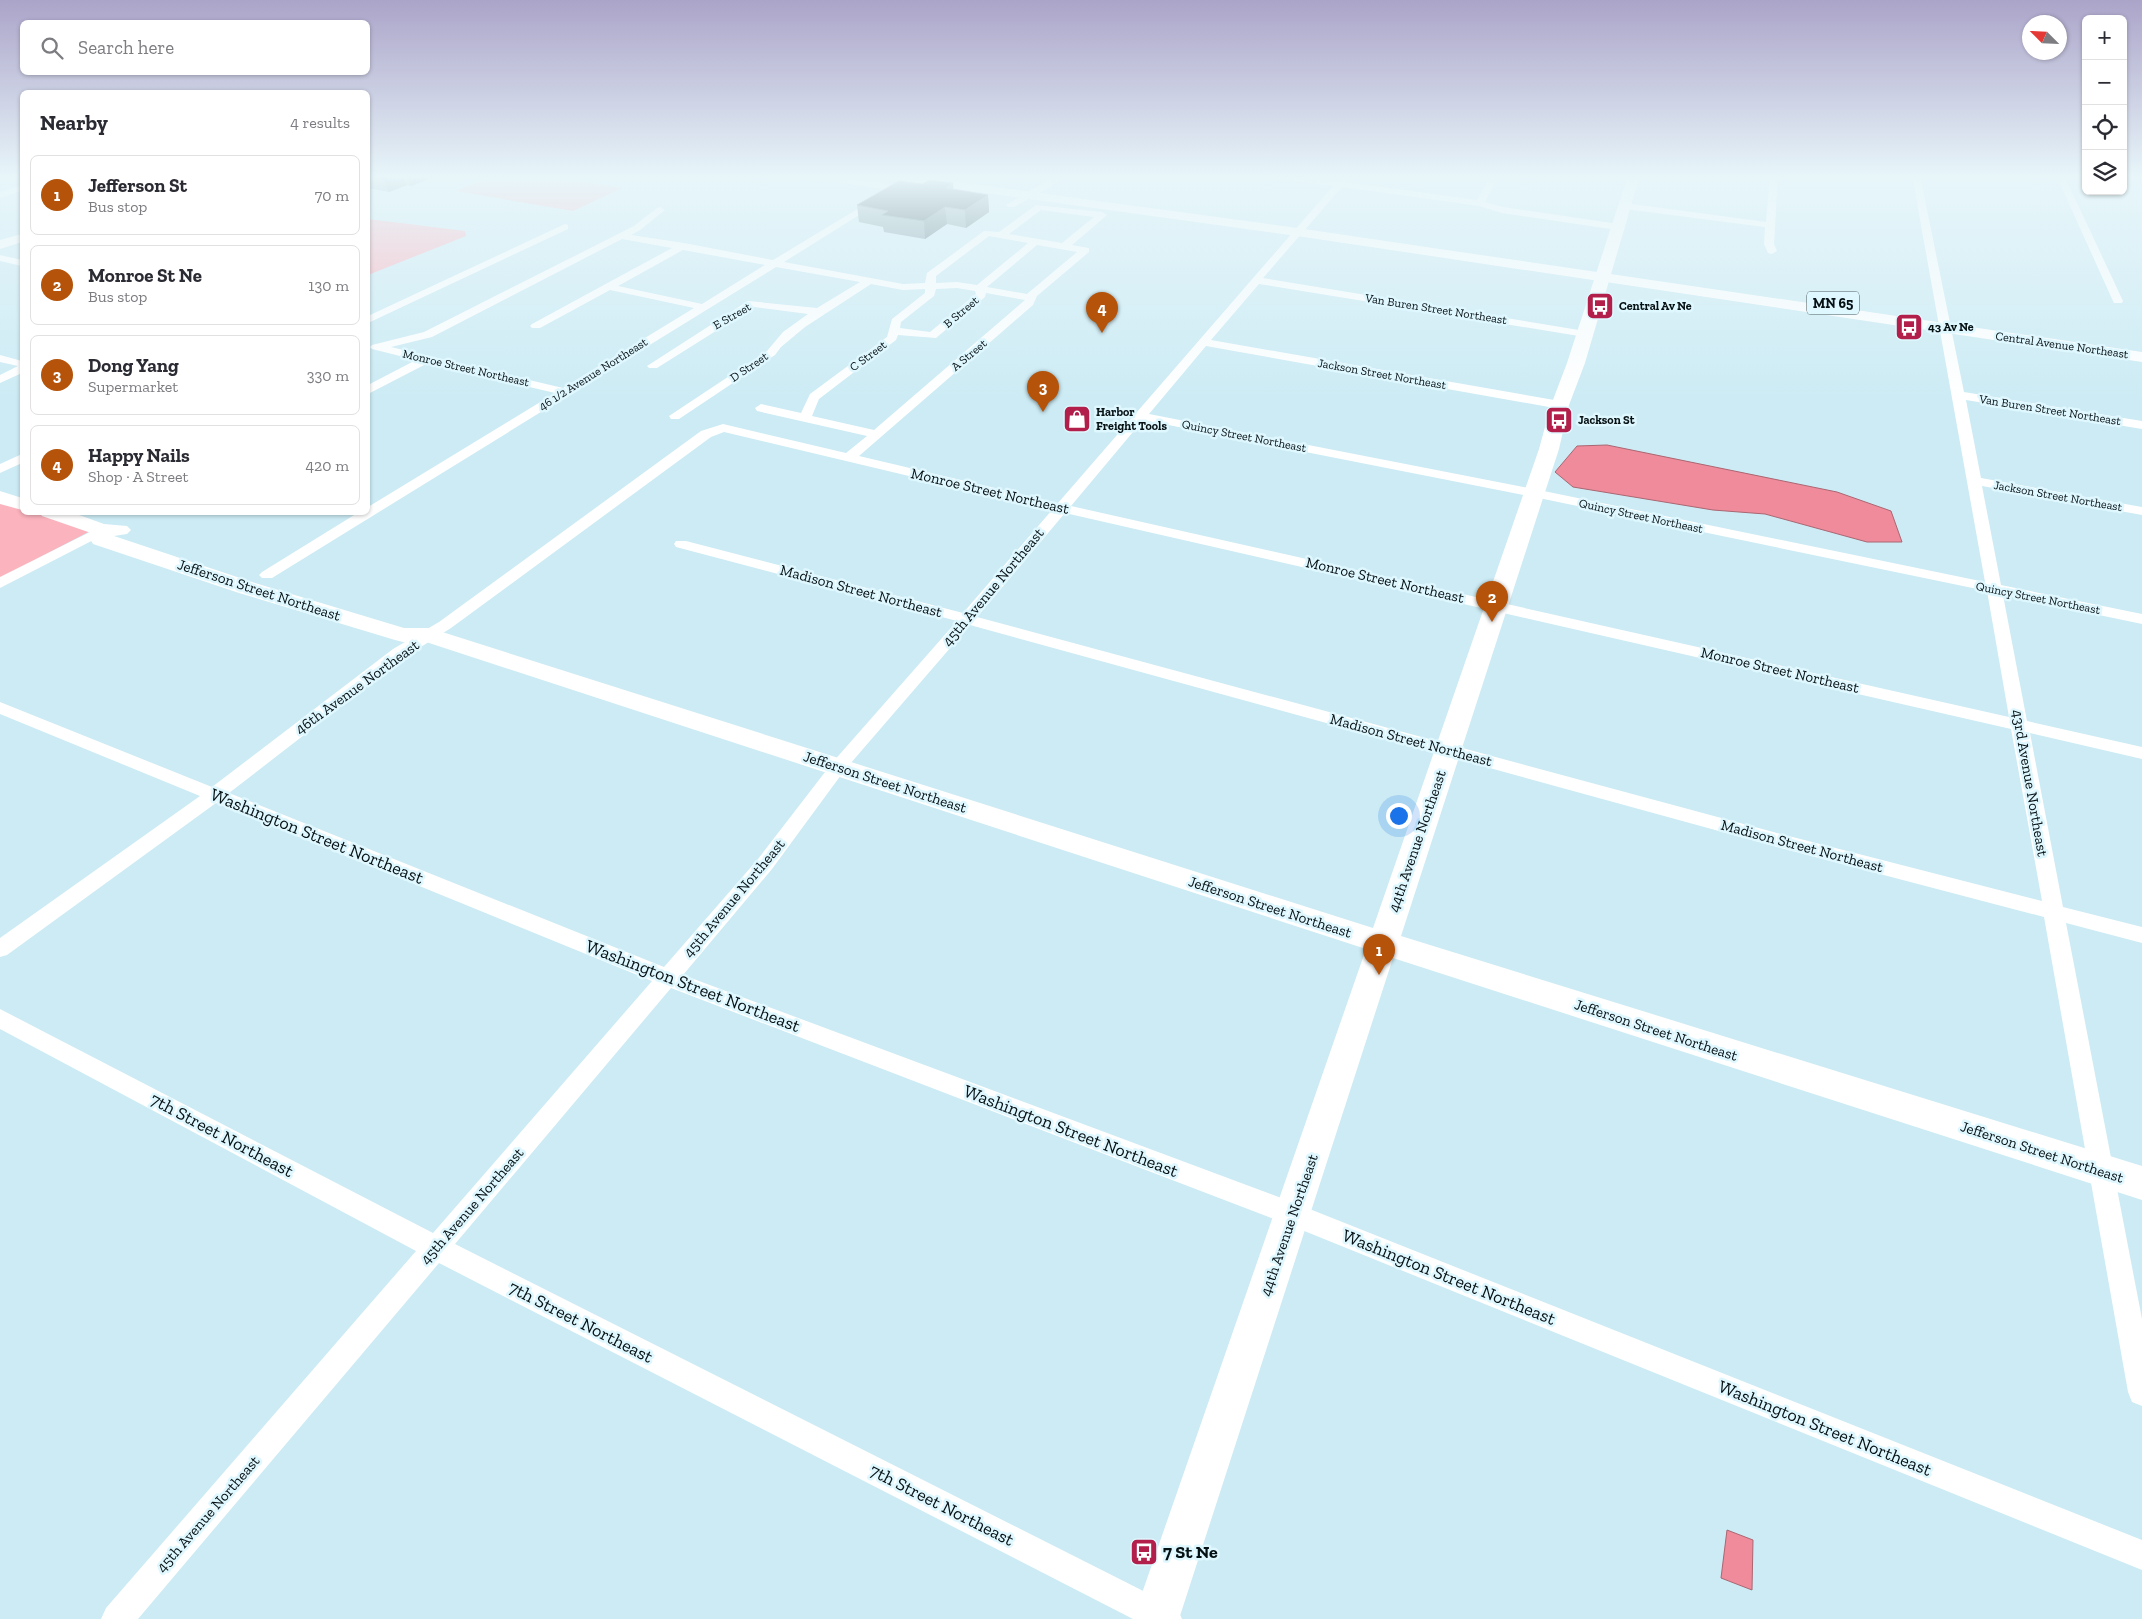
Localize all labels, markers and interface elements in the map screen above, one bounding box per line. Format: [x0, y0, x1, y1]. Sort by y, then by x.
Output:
north arrow [2022, 15, 2067, 60]
map controls [2082, 15, 2127, 195]
button: + [2082, 15, 2127, 60]
search box [20, 20, 370, 75]
icon: search [38, 34, 66, 62]
text: Search here [78, 36, 174, 59]
button: − [2082, 60, 2127, 105]
button: locate [2082, 105, 2127, 150]
text: Nearby [40, 110, 108, 135]
text: 4 results [290, 113, 350, 132]
button: layers [2082, 150, 2127, 195]
text: Jefferson St [88, 174, 187, 197]
text: 1 [54, 186, 60, 205]
text: 70 m [315, 186, 349, 205]
text: Bus stop [88, 197, 147, 216]
text: Monroe St Ne [88, 264, 202, 287]
text: 2 [53, 276, 61, 295]
text: 130 m [308, 276, 349, 295]
text: Bus stop [88, 287, 147, 306]
street label: Van Buren Street Northeast [1363, 291, 1508, 327]
bus stop icon: Central Av Ne [1585, 291, 1615, 321]
pin: 4 [1086, 292, 1118, 333]
road number: MN 65 [1807, 292, 1859, 314]
street label: B Street [941, 293, 982, 331]
street label: E Street [711, 299, 754, 332]
place label: Central Av Ne [1619, 299, 1692, 313]
bus stop icon: 43 Av Ne [1894, 312, 1924, 342]
place label: 43 Av Ne [1928, 320, 1974, 334]
street label: Central Avenue Northeast [1995, 329, 2130, 361]
street label: 46 1/2 Avenue Northeast [536, 335, 650, 413]
street label: A Street [949, 336, 990, 374]
street label: C Street [847, 337, 889, 374]
street label: Monroe Street Northeast [401, 347, 531, 389]
street label: D Street [727, 349, 771, 385]
text: Dong Yang [88, 354, 179, 377]
street label: Jackson Street Northeast [1317, 356, 1448, 392]
text: 3 [53, 366, 61, 385]
text: 330 m [307, 366, 349, 385]
pin: 3 [1027, 371, 1059, 412]
text: Supermarket [88, 377, 178, 396]
street label: Van Buren Street Northeast [1977, 392, 2122, 428]
shop icon: Harbor Freight Tools [1062, 404, 1092, 434]
place label: Harbor Freight Tools [1096, 405, 1168, 433]
bus stop icon: Jackson St [1544, 405, 1574, 435]
place label: Jackson St [1578, 413, 1635, 427]
street label: Quincy Street Northeast [1181, 417, 1308, 455]
text: Happy Nails [88, 444, 190, 467]
text: 4 [52, 456, 62, 475]
text: 420 m [305, 456, 349, 475]
street label: Monroe Street Northeast [909, 464, 1071, 518]
text: Shop · A Street [88, 467, 188, 486]
street label: Jackson Street Northeast [1993, 478, 2124, 514]
street label: Quincy Street Northeast [1578, 496, 1705, 536]
street label: 45th Avenue Northeast [938, 524, 1048, 650]
street label: Monroe Street Northeast [1304, 553, 1466, 607]
street label: Jefferson Street Northeast [175, 555, 343, 625]
street label: Madison Street Northeast [778, 561, 944, 621]
street label: Quincy Street Northeast [1975, 579, 2102, 617]
pin: 2 [1476, 581, 1508, 622]
street label: 46th Avenue Northeast [291, 636, 423, 738]
street label: Monroe Street Northeast [1699, 643, 1861, 697]
street label: 43rd Avenue Northeast [2008, 708, 2052, 858]
street label: Madison Street Northeast [1328, 710, 1494, 770]
street label: Jefferson Street Northeast [801, 747, 969, 817]
street label: 44th Avenue Northeast [1384, 767, 1450, 914]
street label: Washington Street Northeast [207, 783, 427, 889]
your location [1386, 803, 1412, 829]
street label: Madison Street Northeast [1719, 816, 1885, 876]
street label: 45th Avenue Northeast [679, 835, 789, 961]
street label: Jefferson Street Northeast [1186, 872, 1354, 942]
pin: 1 [1363, 934, 1395, 975]
street label: Washington Street Northeast [583, 935, 804, 1037]
street label: Jefferson Street Northeast [1572, 995, 1740, 1065]
street label: Washington Street Northeast [961, 1080, 1182, 1182]
street label: 7th Street Northeast [147, 1088, 298, 1182]
street label: Jefferson Street Northeast [1958, 1117, 2126, 1187]
street label: 45th Avenue Northeast [416, 1144, 528, 1268]
street label: 44th Avenue Northeast [1256, 1151, 1322, 1298]
street label: Washington Street Northeast [1339, 1224, 1559, 1330]
street label: 7th Street Northeast [505, 1276, 657, 1368]
street label: Washington Street Northeast [1715, 1375, 1935, 1481]
street label: 45th Avenue Northeast [152, 1452, 264, 1576]
street label: 7th Street Northeast [866, 1459, 1018, 1551]
bus stop icon: 7 St Ne [1129, 1537, 1159, 1567]
place label: 7 St Ne [1163, 1541, 1218, 1563]

